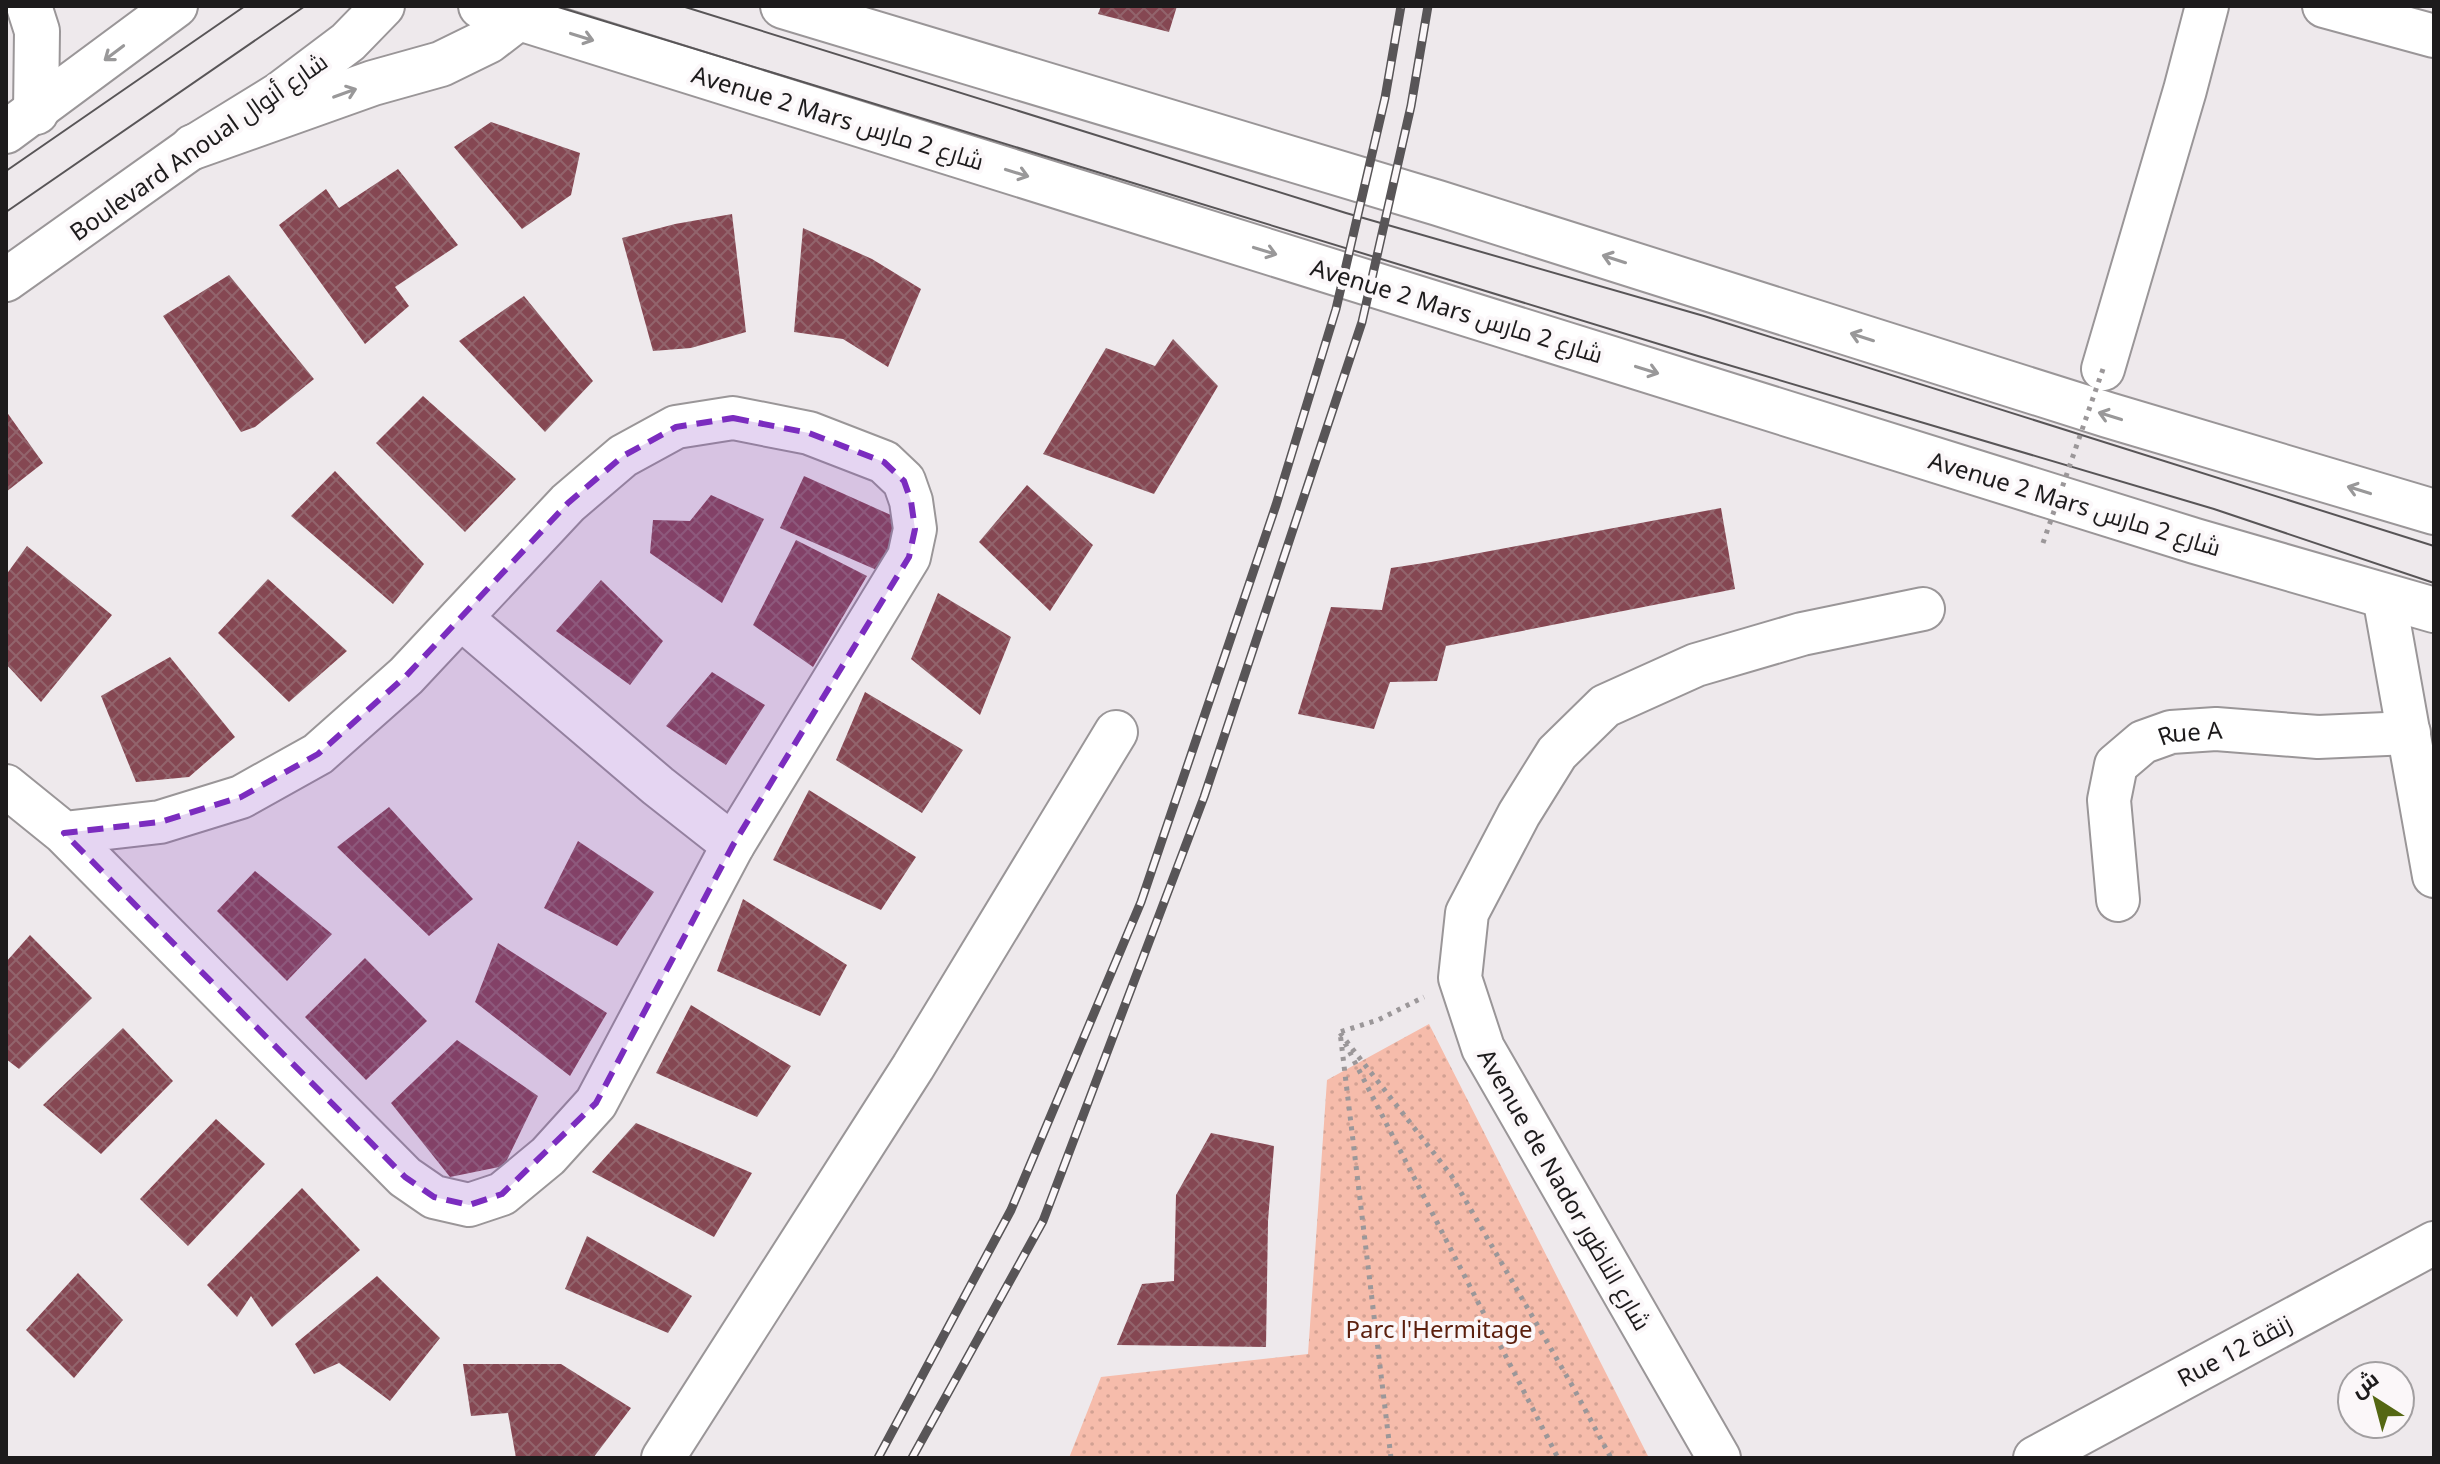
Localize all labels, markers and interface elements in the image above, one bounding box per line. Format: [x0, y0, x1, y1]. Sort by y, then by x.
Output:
one-way arrow [569, 31, 594, 46]
street label: Boulevard Anoual شارع أنوال [63, 44, 334, 249]
one-way arrow [104, 45, 125, 62]
street label: Avenue 2 Mars شارع 2 مارس [688, 57, 988, 178]
one-way arrow [333, 84, 358, 99]
one-way arrow [1004, 166, 1030, 181]
one-way arrow [1252, 244, 1278, 259]
street label: Avenue 2 Mars شارع 2 مارس [1307, 250, 1607, 371]
one-way arrow [1602, 250, 1627, 265]
one-way arrow [1850, 329, 1875, 344]
one-way arrow [1634, 363, 1660, 378]
one-way arrow [2098, 408, 2123, 422]
street label: Avenue 2 Mars شارع 2 مارس [1925, 443, 2225, 564]
one-way arrow [2347, 482, 2373, 497]
street label: Rue A [2152, 712, 2224, 752]
street label: Avenue de Nador شارع الناظور [1470, 1042, 1659, 1336]
street label: Rue 12 زنقة [2171, 1306, 2297, 1394]
park label: Parc l'Hermitage [1345, 1312, 1533, 1345]
north arrow [2336, 1360, 2416, 1440]
text: ش [2343, 1363, 2384, 1403]

